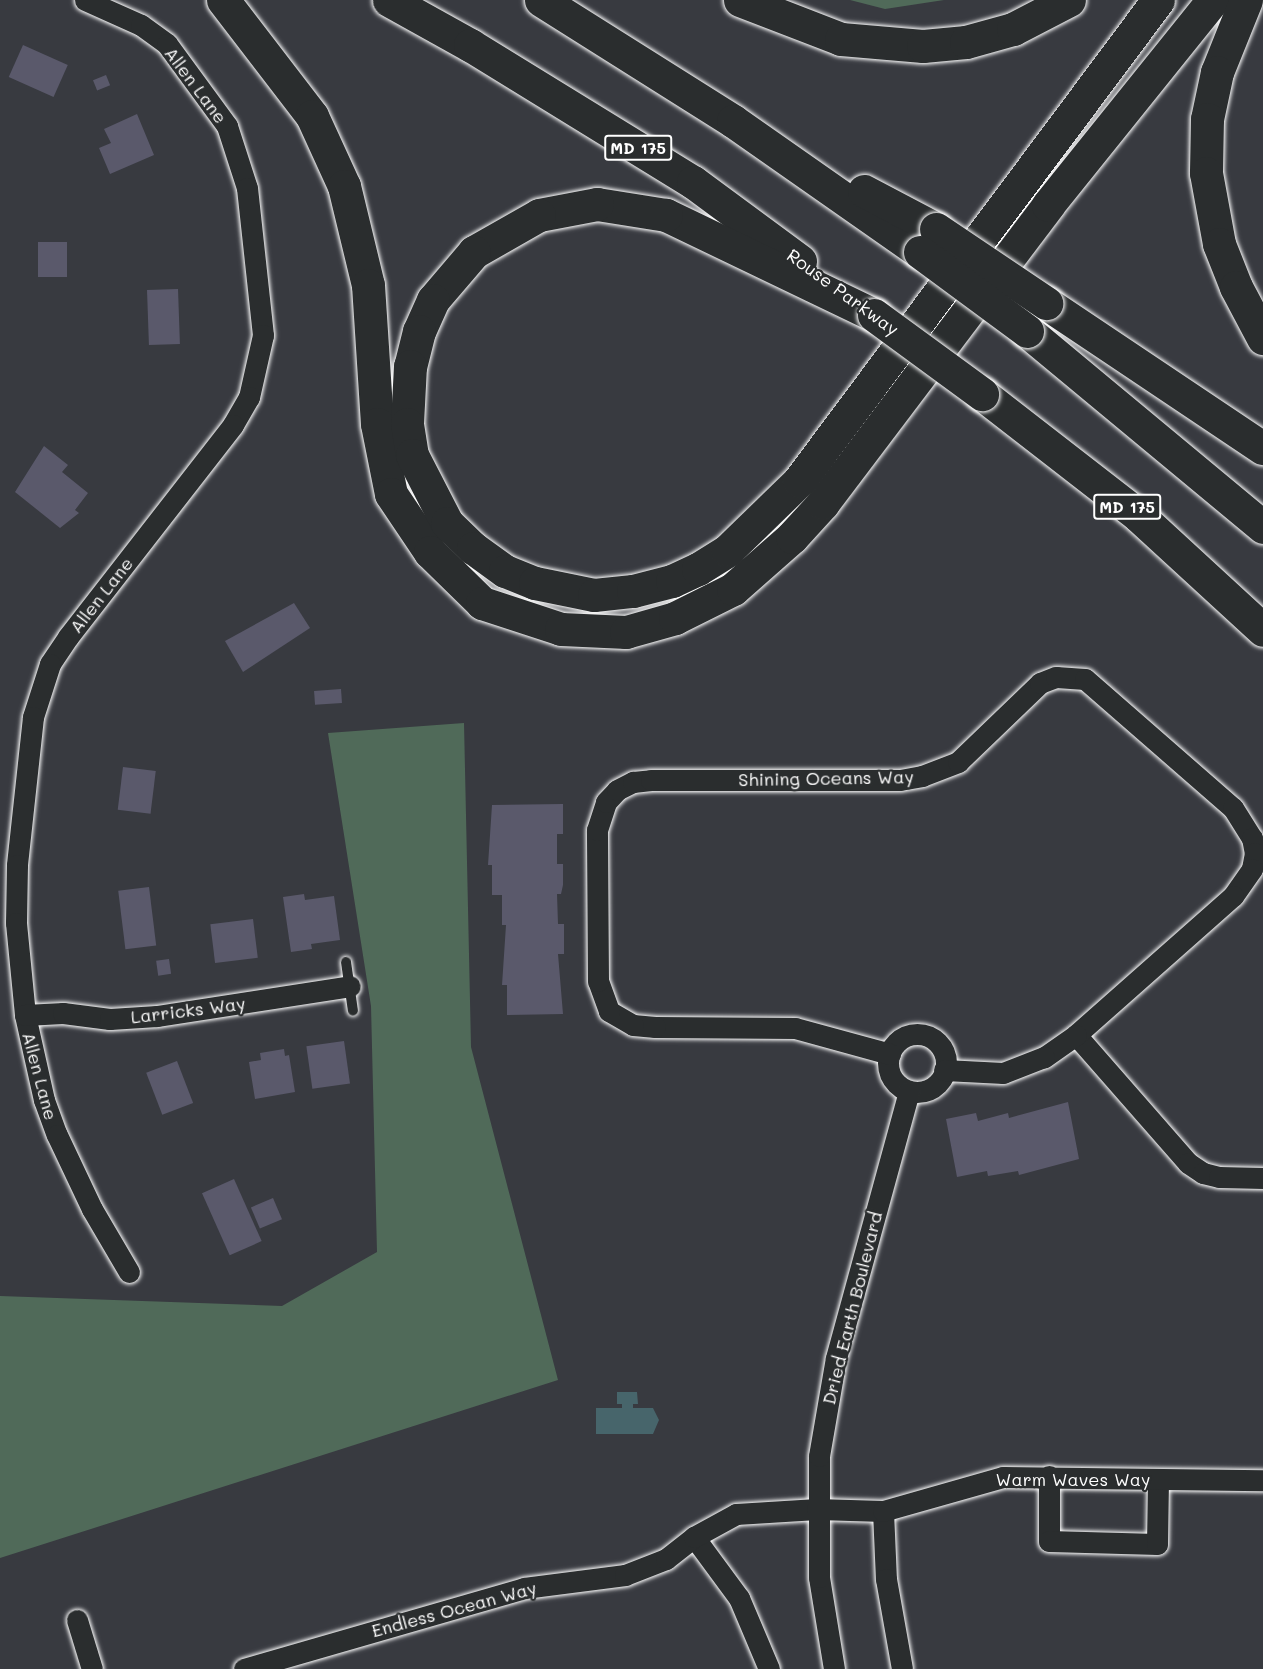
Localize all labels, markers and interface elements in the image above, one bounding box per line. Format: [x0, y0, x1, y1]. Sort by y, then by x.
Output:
street label: Allen Lane [160, 42, 232, 128]
road number: MD 175 [604, 135, 672, 161]
street label: Rouse Parkway [783, 244, 903, 340]
road number: MD 175 [1092, 494, 1162, 520]
street label: Allen Lane [65, 553, 137, 637]
street label: Shining Oceans Way [738, 766, 914, 790]
street label: Larricks Way [129, 992, 247, 1028]
street label: Allen Lane [18, 1030, 62, 1122]
street label: Dried Earth Boulevard [818, 1209, 886, 1407]
street label: Warm Waves Way [996, 1468, 1150, 1490]
street label: Endless Ocean Way [369, 1577, 539, 1641]

